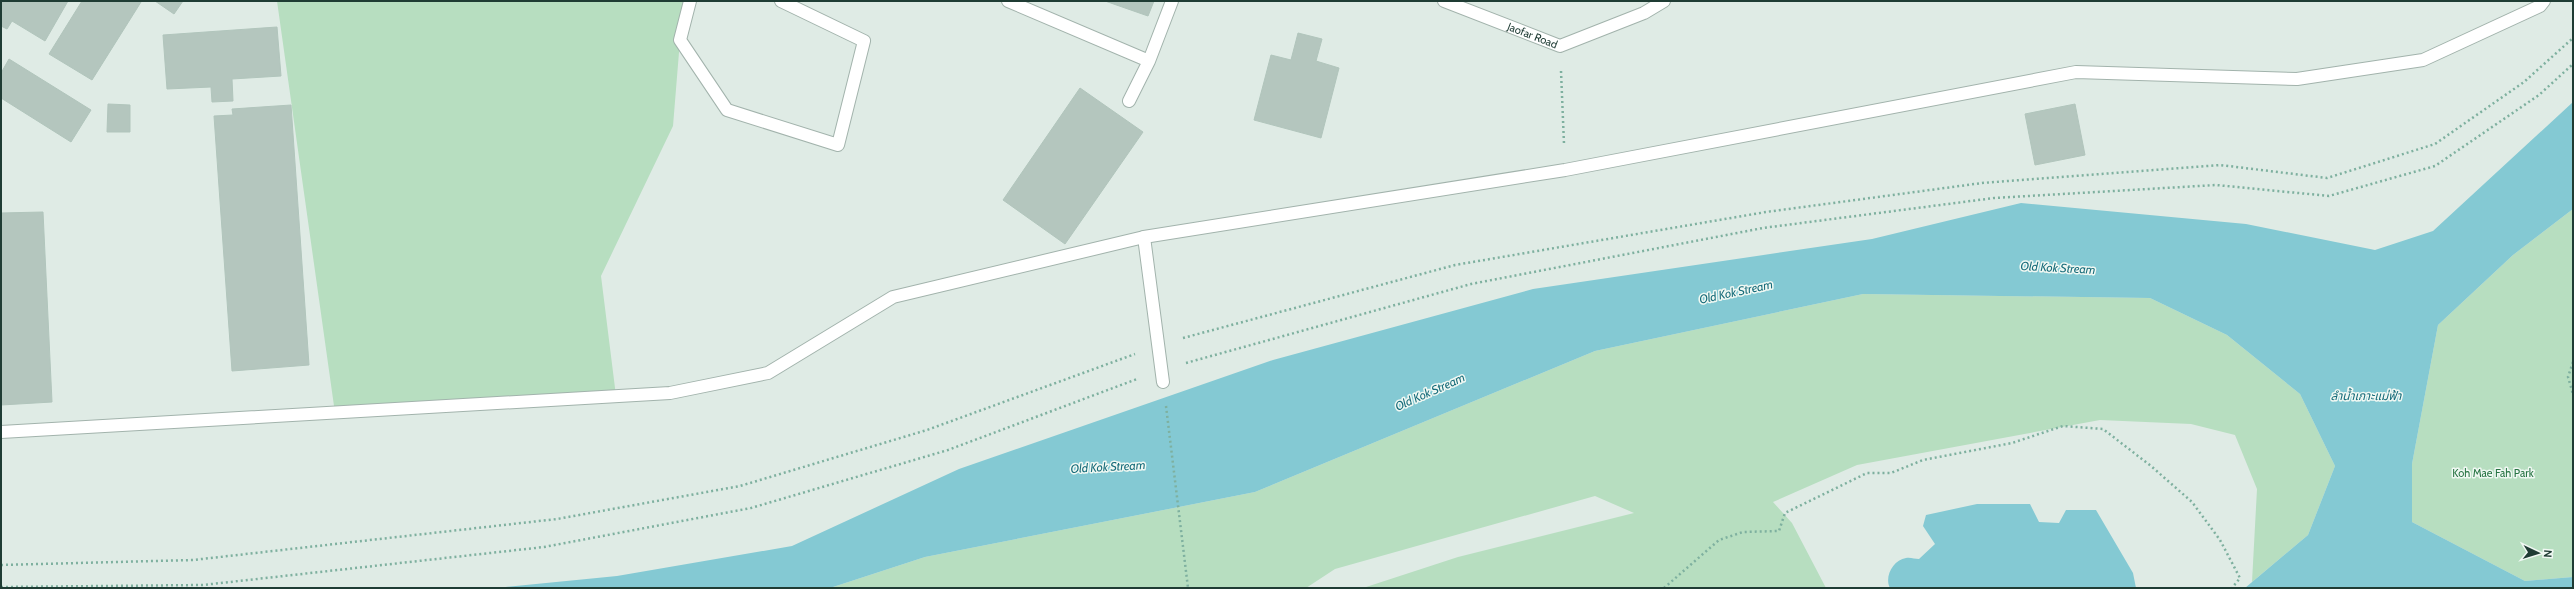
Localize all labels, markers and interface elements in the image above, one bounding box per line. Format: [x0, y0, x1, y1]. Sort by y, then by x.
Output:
street label: Jaofar Road [1505, 19, 1560, 51]
water label: Old Kok Stream [2020, 258, 2096, 277]
water label: Old Kok Stream [1698, 276, 1774, 307]
water label: Old Kok Stream [1393, 369, 1467, 414]
water label: ลำน้ำเกาะแม่ฟ้า [2331, 387, 2403, 403]
water label: Old Kok Stream [1070, 457, 1146, 476]
park label: Koh Mae Fah Park [2452, 466, 2534, 480]
north arrow [2518, 533, 2558, 573]
text: N [2541, 549, 2555, 558]

